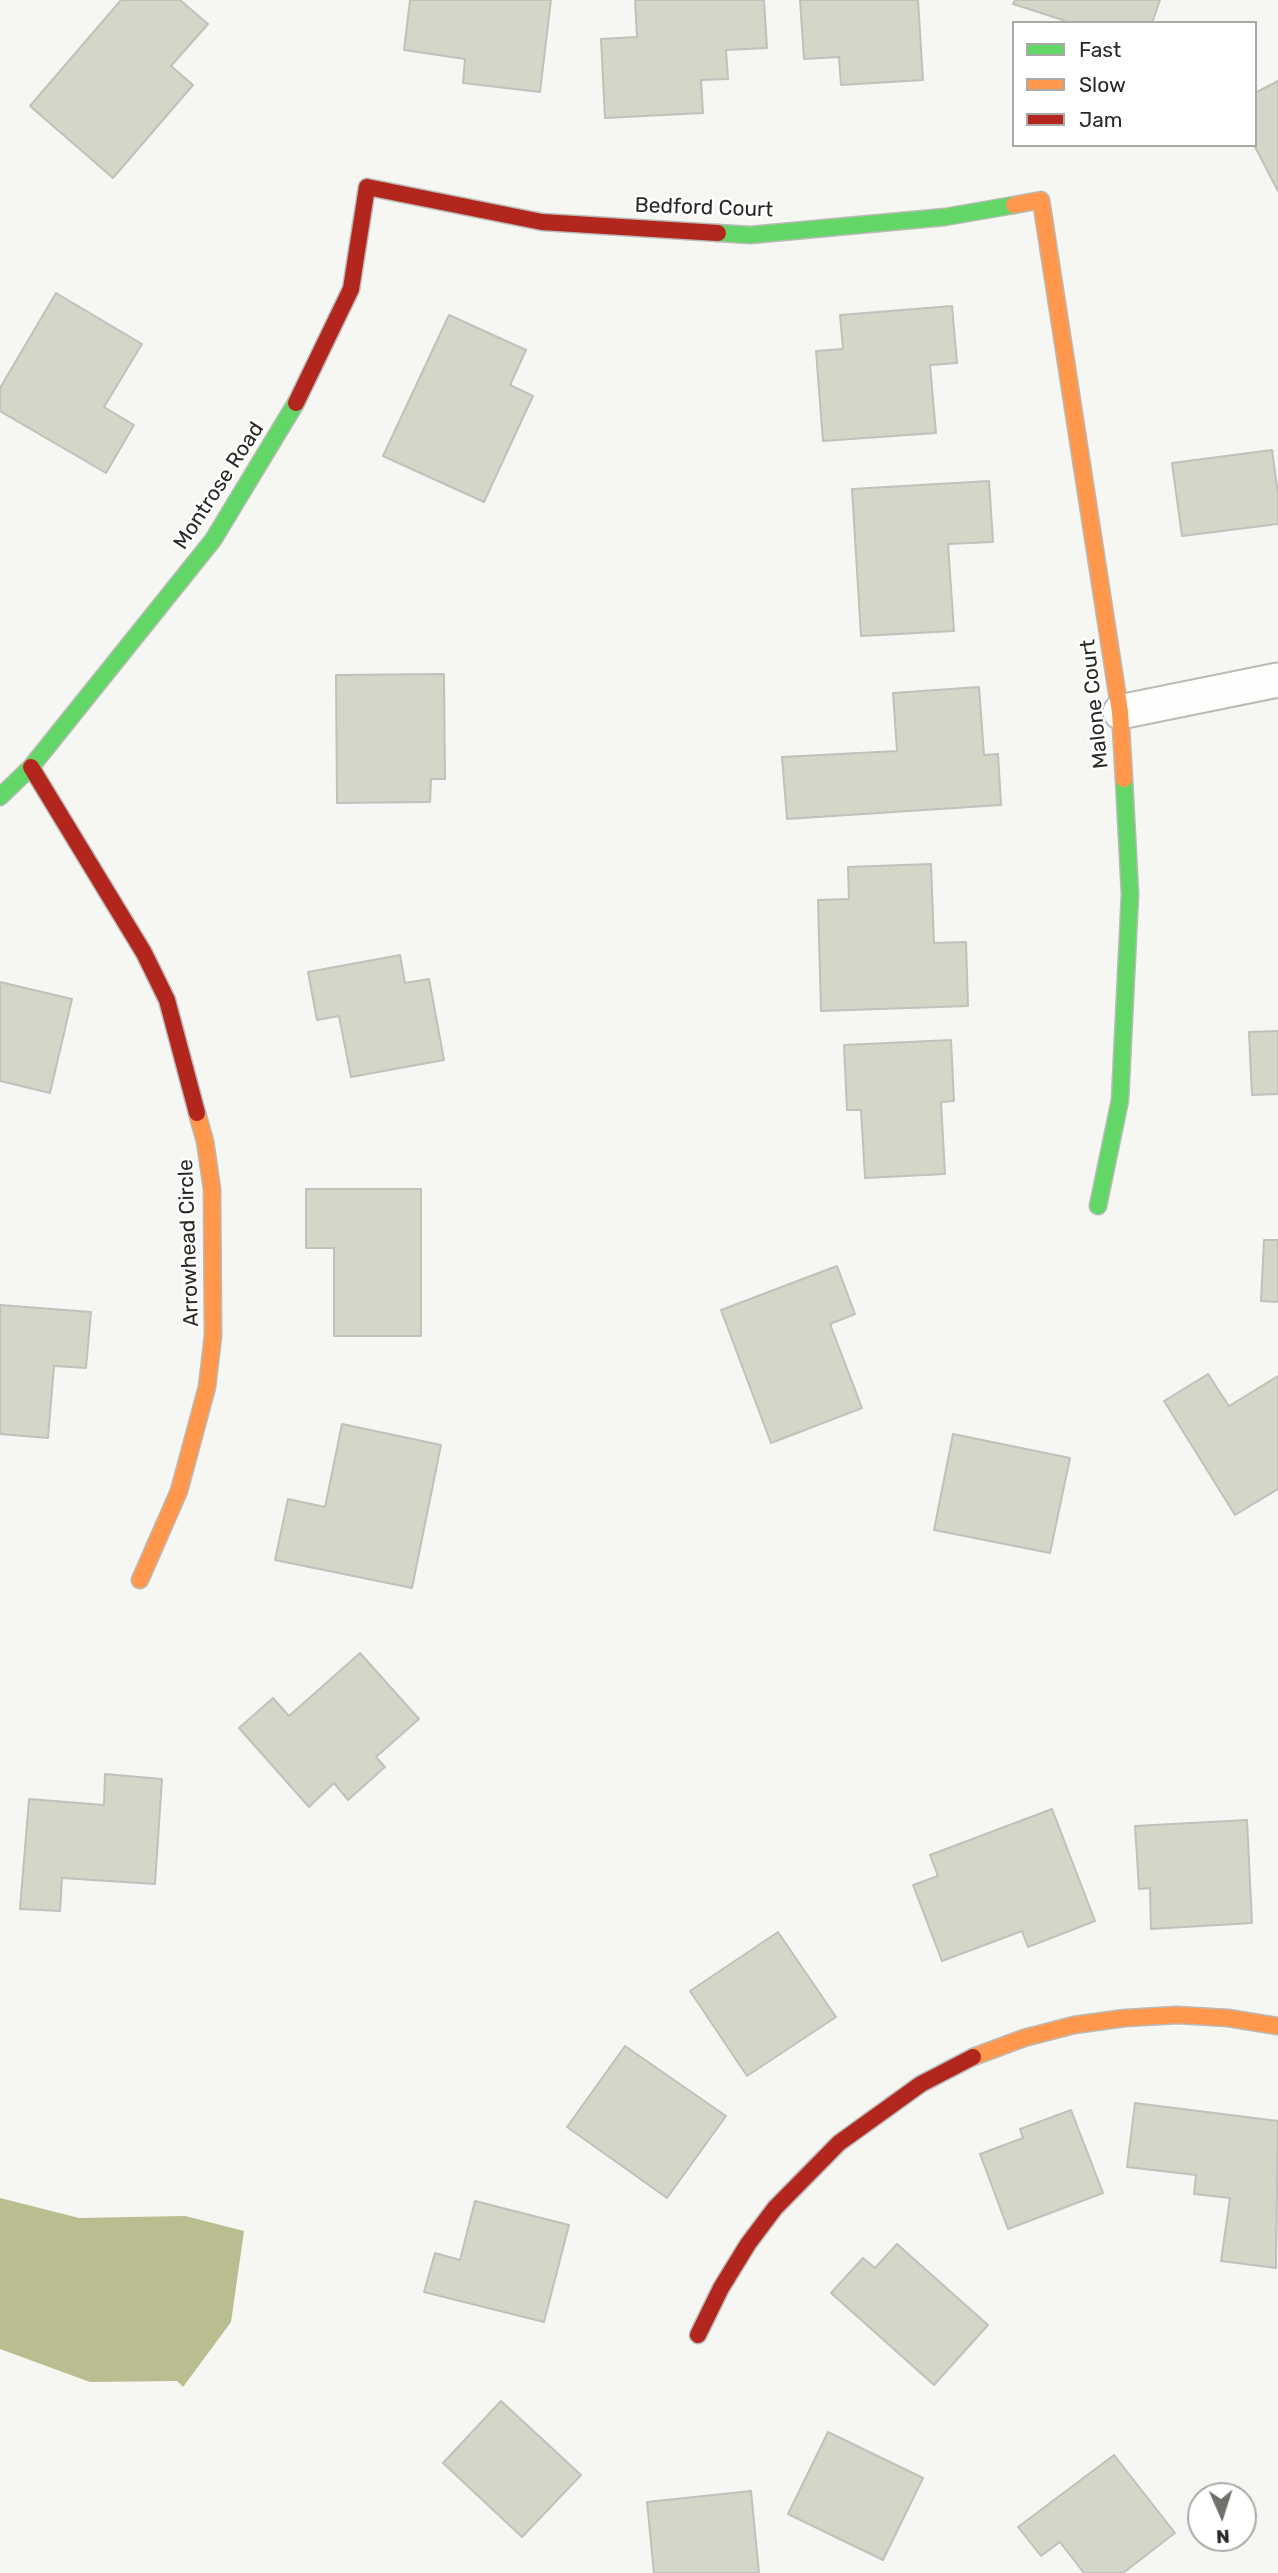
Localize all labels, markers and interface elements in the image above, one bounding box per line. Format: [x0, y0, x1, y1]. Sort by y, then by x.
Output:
legend [1012, 21, 1257, 147]
text: Fast [1079, 37, 1121, 62]
text: Slow [1079, 72, 1126, 97]
text: Jam [1079, 107, 1123, 132]
street label: Bedford Court [634, 193, 774, 223]
street label: Montrose Road [168, 418, 270, 554]
street label: Malone Court [1076, 638, 1114, 770]
street label: Arrowhead Circle [173, 1159, 205, 1327]
north arrow [1187, 2482, 1257, 2552]
text: N [1216, 2525, 1230, 2548]

